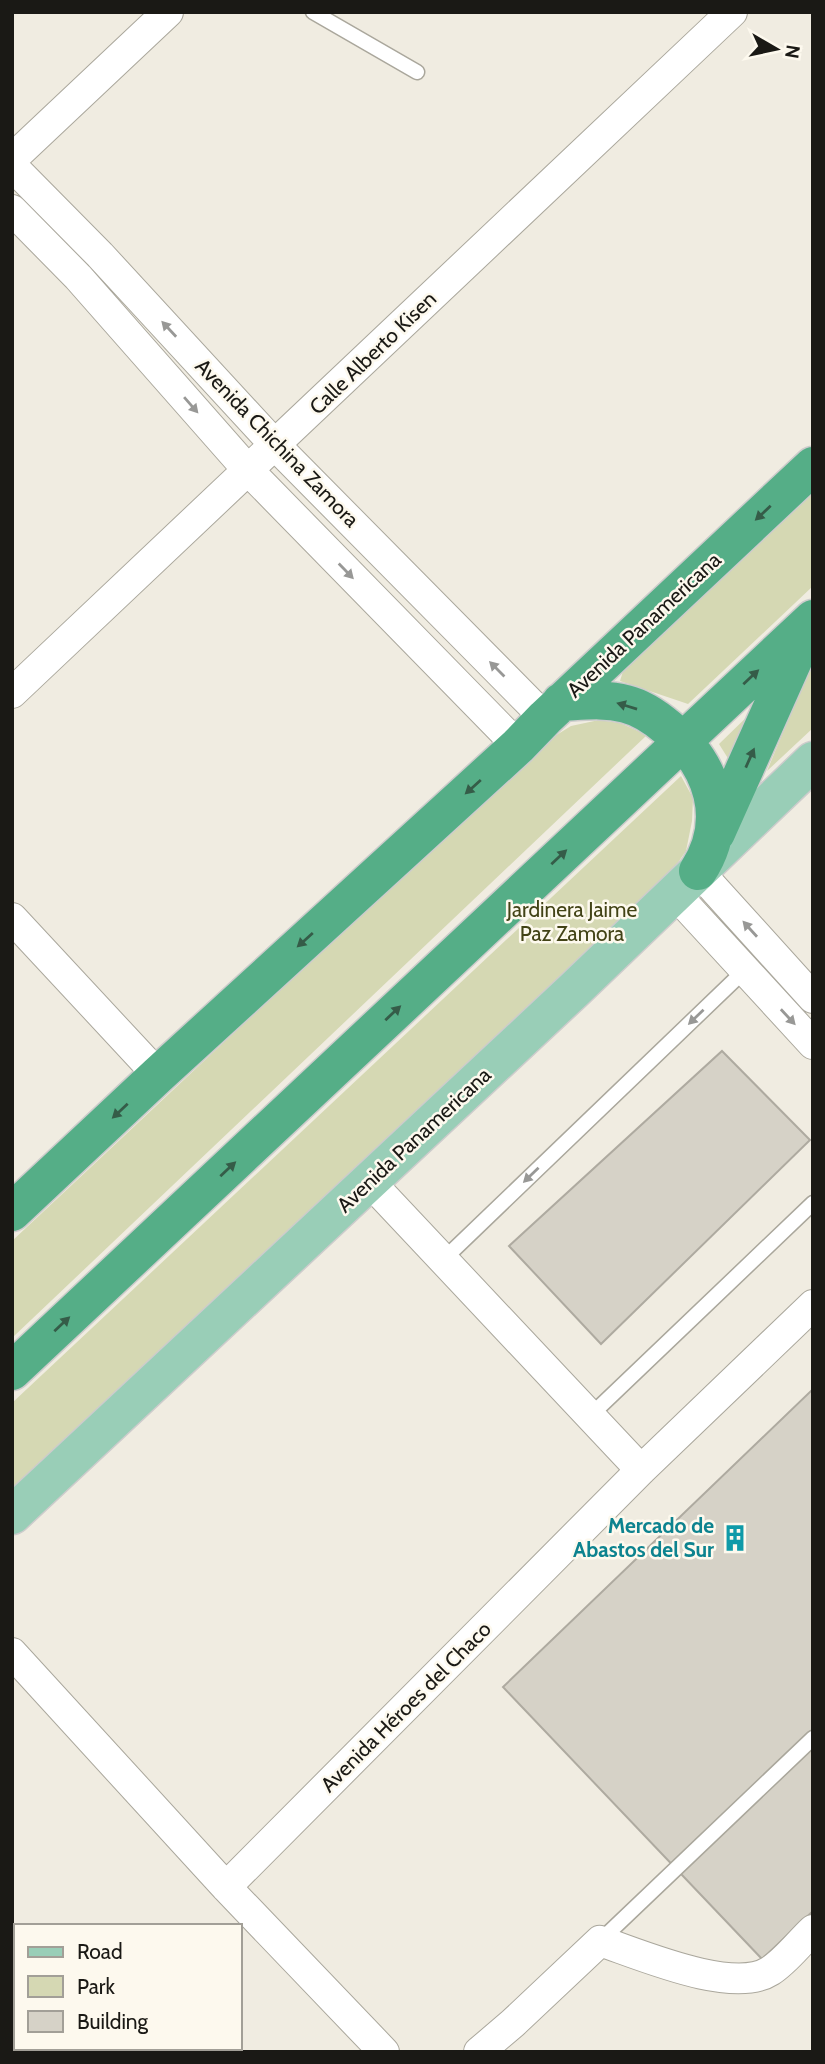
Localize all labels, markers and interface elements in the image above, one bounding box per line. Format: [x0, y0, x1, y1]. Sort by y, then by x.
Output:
north arrow [741, 14, 811, 84]
text: N [780, 43, 805, 60]
street label: Calle Alberto Kisen [304, 286, 441, 419]
one-way arrow [161, 321, 177, 338]
street label: Avenida Chichina Zamora [190, 353, 364, 532]
one-way arrow [182, 396, 198, 413]
one-way arrow [755, 504, 772, 520]
street label: Avenida Panamericana [562, 547, 726, 702]
one-way arrow [338, 562, 354, 579]
one-way arrow [488, 661, 505, 678]
one-way arrow [742, 669, 760, 685]
one-way arrow [617, 700, 638, 710]
one-way arrow [745, 747, 756, 768]
one-way arrow [464, 779, 482, 795]
one-way arrow [550, 849, 568, 865]
park label: Jardinera Jaime Paz Zamora [506, 897, 637, 946]
one-way arrow [743, 921, 759, 938]
one-way arrow [297, 932, 314, 948]
one-way arrow [385, 1004, 402, 1021]
one-way arrow [780, 1008, 796, 1026]
one-way arrow [688, 1009, 705, 1025]
street label: Avenida Panamericana [332, 1062, 496, 1217]
one-way arrow [111, 1103, 129, 1119]
one-way arrow [219, 1161, 236, 1177]
one-way arrow [523, 1166, 540, 1183]
one-way arrow [53, 1317, 70, 1333]
place label: Mercado de Abastos del Sur [573, 1513, 714, 1562]
building icon: Mercado de Abastos del Sur [720, 1523, 750, 1553]
street label: Avenida Héroes del Chaco [315, 1616, 496, 1797]
legend [14, 1924, 242, 2050]
text: Road [77, 1939, 123, 1964]
text: Park [77, 1974, 115, 1999]
text: Building [77, 2009, 149, 2034]

